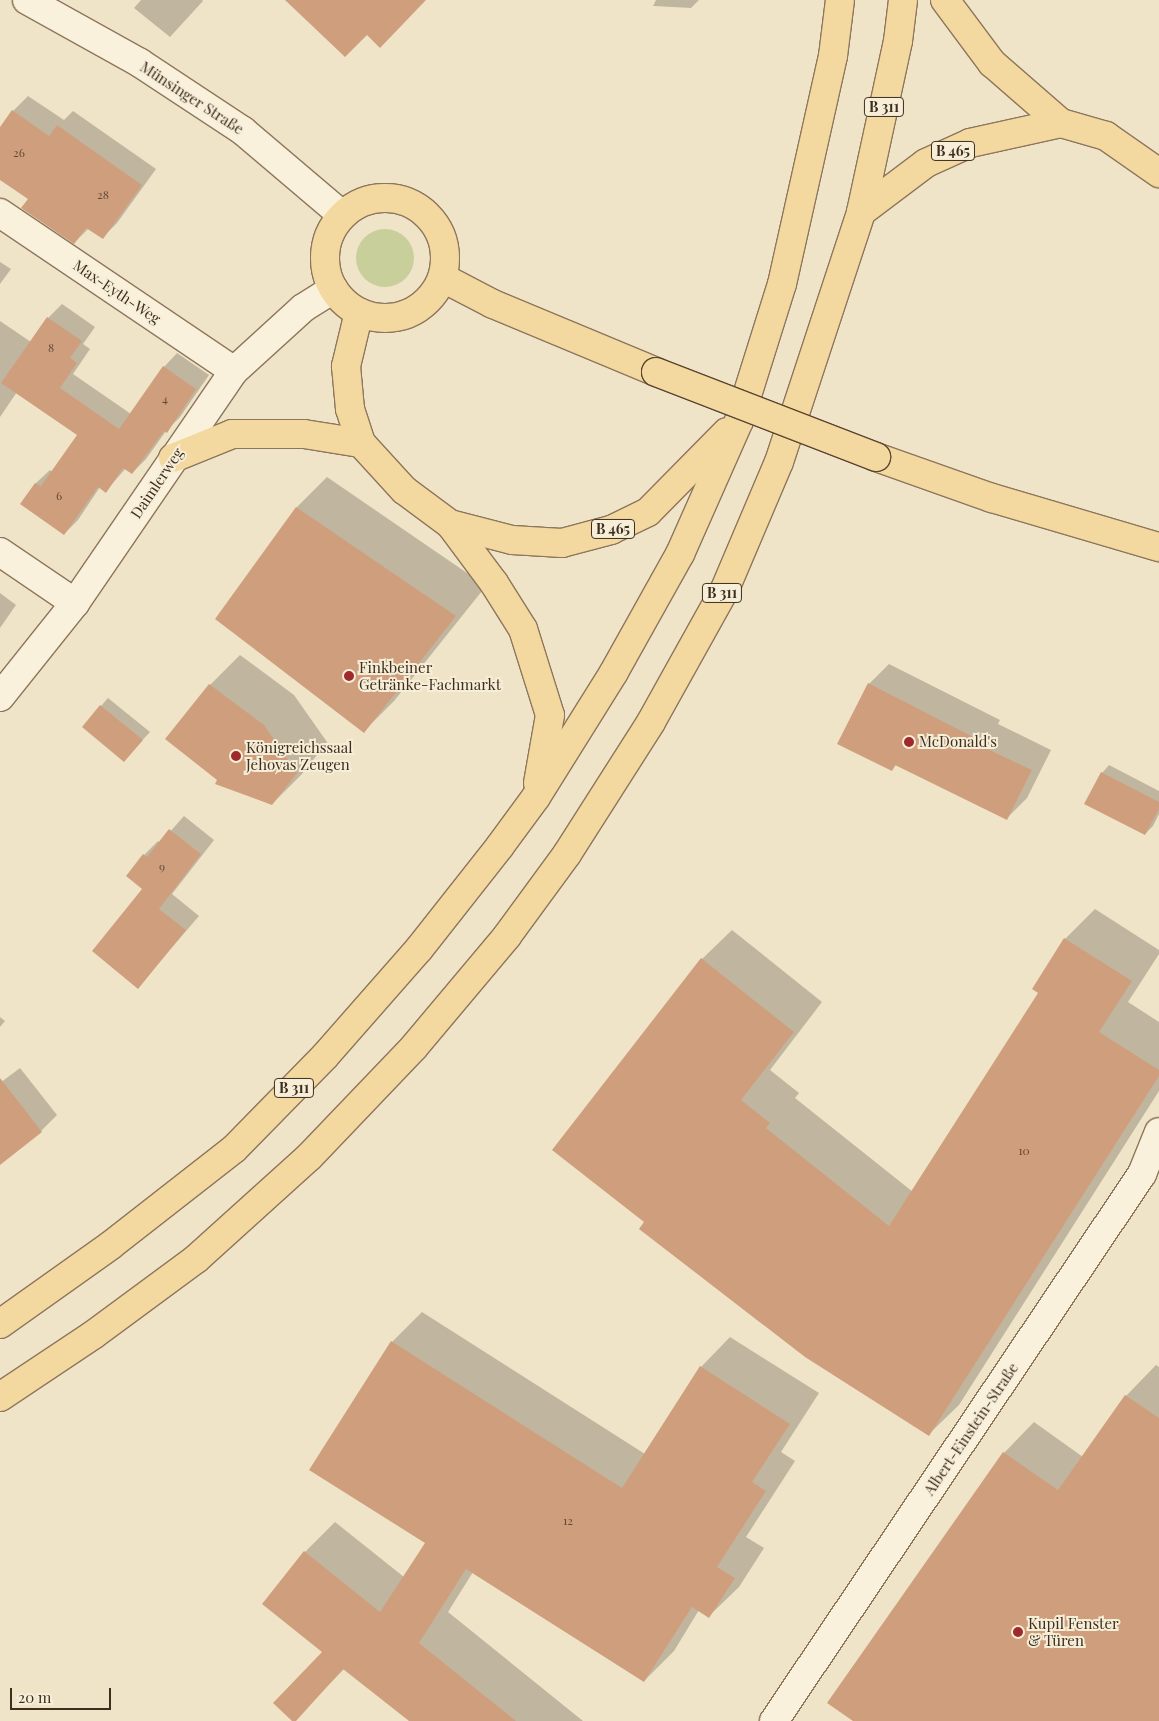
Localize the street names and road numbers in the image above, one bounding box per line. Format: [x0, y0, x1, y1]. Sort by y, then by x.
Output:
street label: Münsinger Straße [137, 58, 247, 138]
road number: B 311 [863, 95, 905, 118]
road number: B 465 [930, 140, 976, 162]
street label: Max-Eyth-Weg [70, 256, 164, 328]
street label: Daimlerweg [127, 444, 187, 522]
road number: B 465 [590, 518, 636, 540]
road number: B 311 [701, 582, 743, 604]
road number: B 311 [273, 1076, 315, 1100]
street label: Albert-Einstein-Straße [920, 1359, 1022, 1499]

